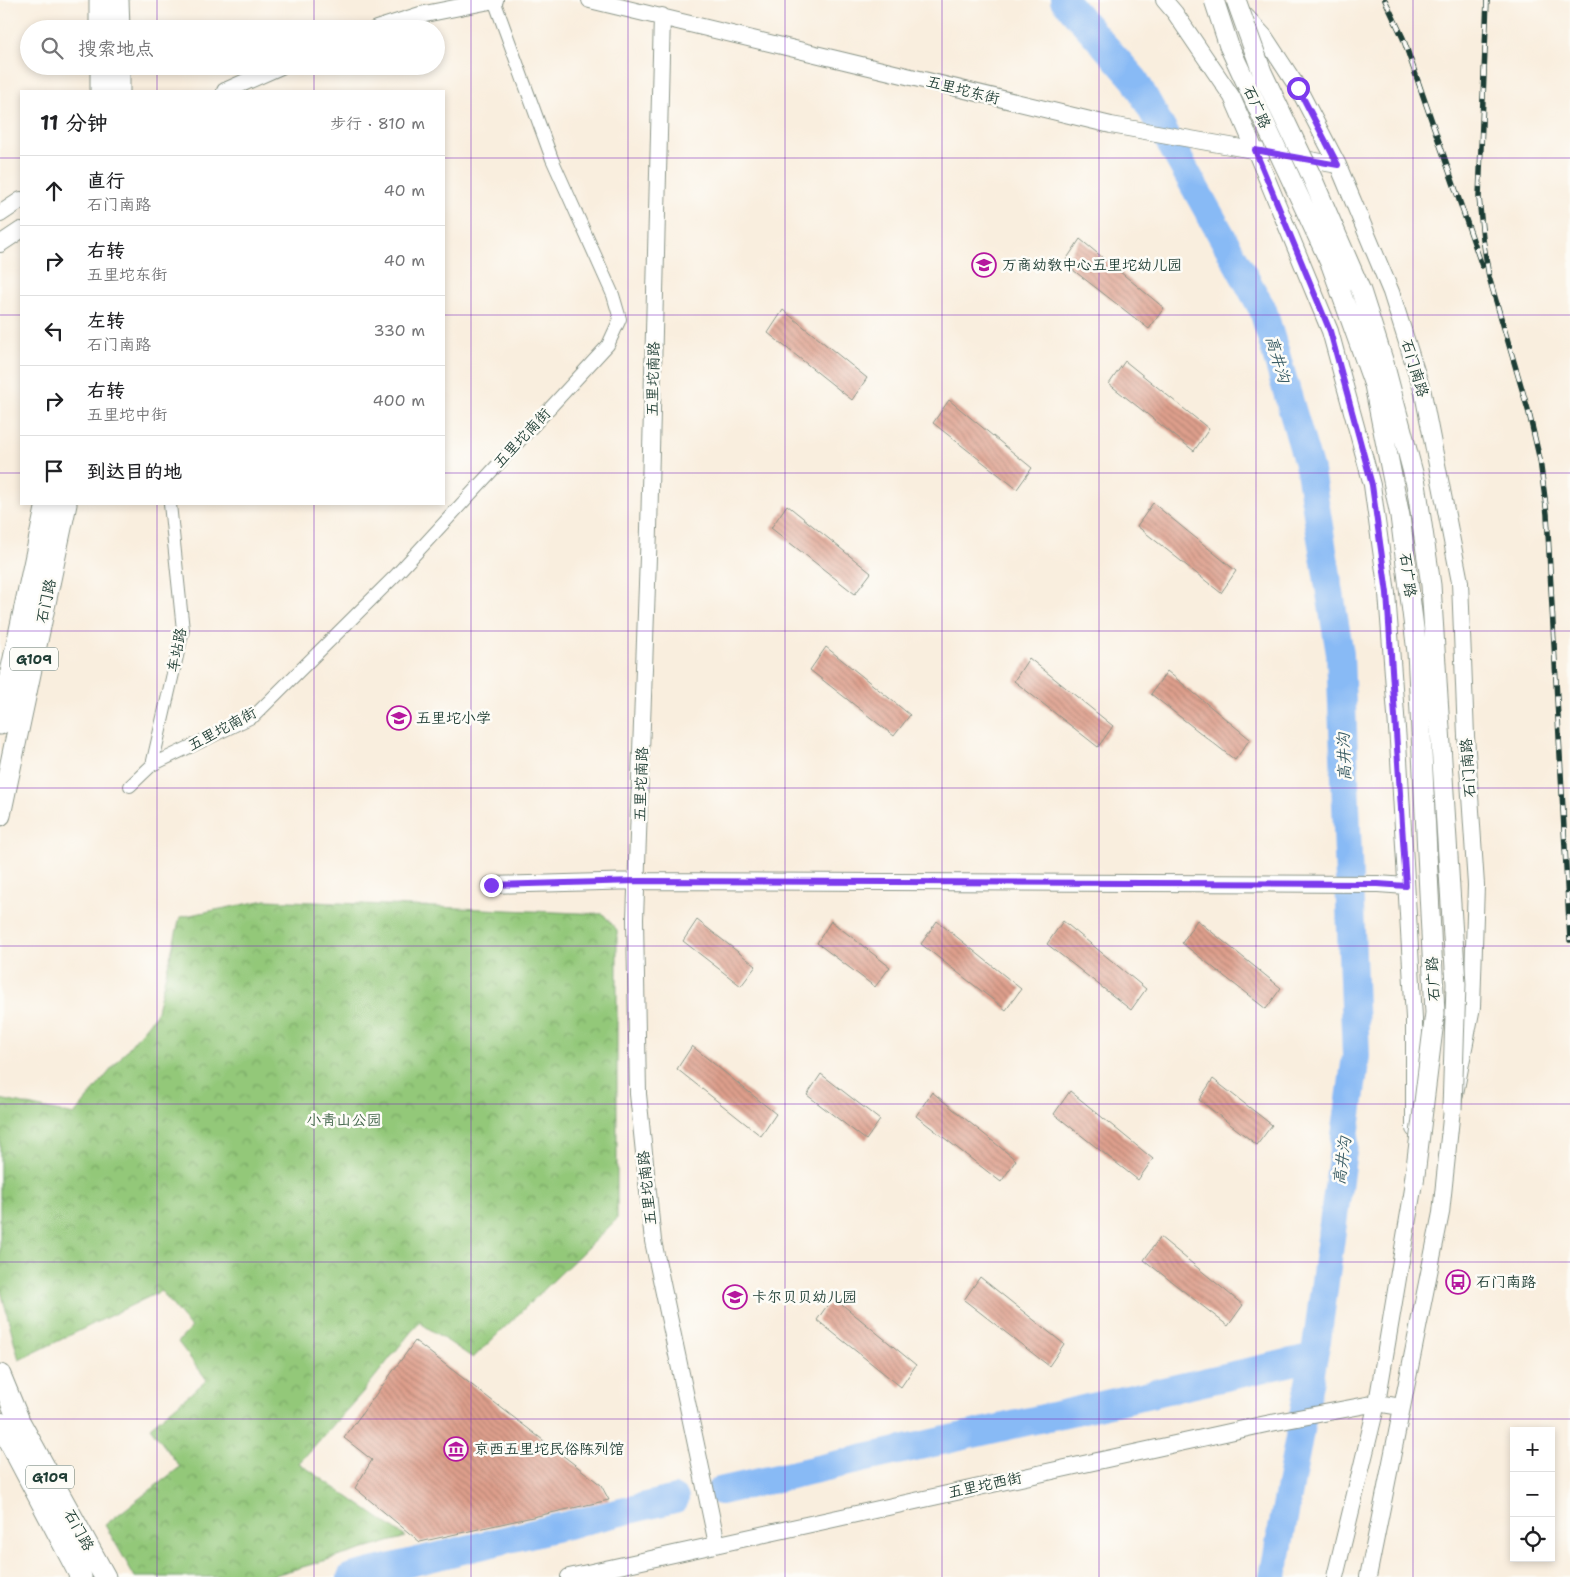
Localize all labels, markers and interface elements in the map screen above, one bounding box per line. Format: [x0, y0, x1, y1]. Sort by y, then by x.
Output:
search box [20, 20, 445, 75]
icon: search [38, 34, 66, 62]
text: 搜索地点 [78, 36, 154, 61]
street label: 五里坨东街 [924, 71, 1002, 109]
route start [1287, 77, 1310, 100]
street label: 石广路 [1239, 82, 1275, 132]
text: 11 分钟 [40, 109, 108, 137]
text: 步行 · 810 m [330, 113, 425, 134]
text: 直行 [87, 168, 125, 193]
icon: ahead [40, 177, 68, 205]
text: 40 m [383, 180, 425, 201]
text: 石门南路 [87, 194, 151, 215]
text: 右转 [87, 238, 125, 263]
icon: right [40, 247, 68, 275]
text: 40 m [383, 250, 425, 271]
school or university icon: 万商幼教中心五里坨幼儿园 [971, 252, 997, 278]
place label: 万商幼教中心五里坨幼儿园 [1002, 255, 1182, 275]
text: 五里坨东街 [87, 264, 167, 285]
text: 左转 [87, 308, 125, 333]
icon: left [40, 317, 68, 345]
text: 330 m [373, 320, 425, 341]
water label: 高井沟 [1261, 333, 1295, 387]
text: 石门南路 [87, 334, 151, 355]
street label: 石门南路 [1397, 336, 1433, 400]
street label: 五里坨南路 [642, 341, 664, 417]
text: 右转 [87, 378, 125, 403]
icon: right [40, 387, 68, 415]
text: 400 m [372, 390, 425, 411]
text: 五里坨中街 [87, 404, 167, 425]
street label: 五里坨南街 [489, 404, 555, 472]
icon: arrive [40, 457, 68, 485]
text: 到达目的地 [87, 459, 182, 484]
street label: 石广路 [1395, 551, 1421, 599]
street label: 石门路 [32, 577, 60, 625]
street label: 车站路 [163, 626, 191, 674]
road number: G109 [10, 648, 58, 671]
street label: 五里坨南街 [184, 703, 260, 755]
school or university icon: 五里坨小学 [386, 705, 412, 731]
place label: 五里坨小学 [416, 708, 491, 728]
water label: 高井沟 [1333, 731, 1355, 781]
street label: 石门南路 [1456, 737, 1480, 799]
street label: 五里坨南路 [630, 746, 652, 822]
route end [480, 874, 503, 897]
street label: 石广路 [1422, 956, 1444, 1002]
park label: 小青山公园 [306, 1110, 382, 1130]
water label: 高井沟 [1328, 1134, 1356, 1186]
street label: 五里坨南路 [633, 1150, 661, 1226]
bus stop icon: 石门南路 [1445, 1269, 1471, 1295]
place label: 石门南路 [1476, 1272, 1536, 1292]
school or university icon: 卡尔贝贝幼儿园 [722, 1284, 748, 1310]
place label: 卡尔贝贝幼儿园 [752, 1287, 857, 1307]
map controls [1510, 1427, 1555, 1562]
button: + [1510, 1427, 1555, 1472]
museum icon: 京西五里坨民俗陈列馆 [443, 1436, 469, 1462]
place label: 京西五里坨民俗陈列馆 [474, 1439, 624, 1459]
road number: G109 [26, 1465, 74, 1488]
street label: 五里坨西街 [946, 1467, 1024, 1503]
button: − [1510, 1472, 1555, 1517]
street label: 石门路 [59, 1505, 99, 1555]
button: locate [1510, 1517, 1555, 1562]

